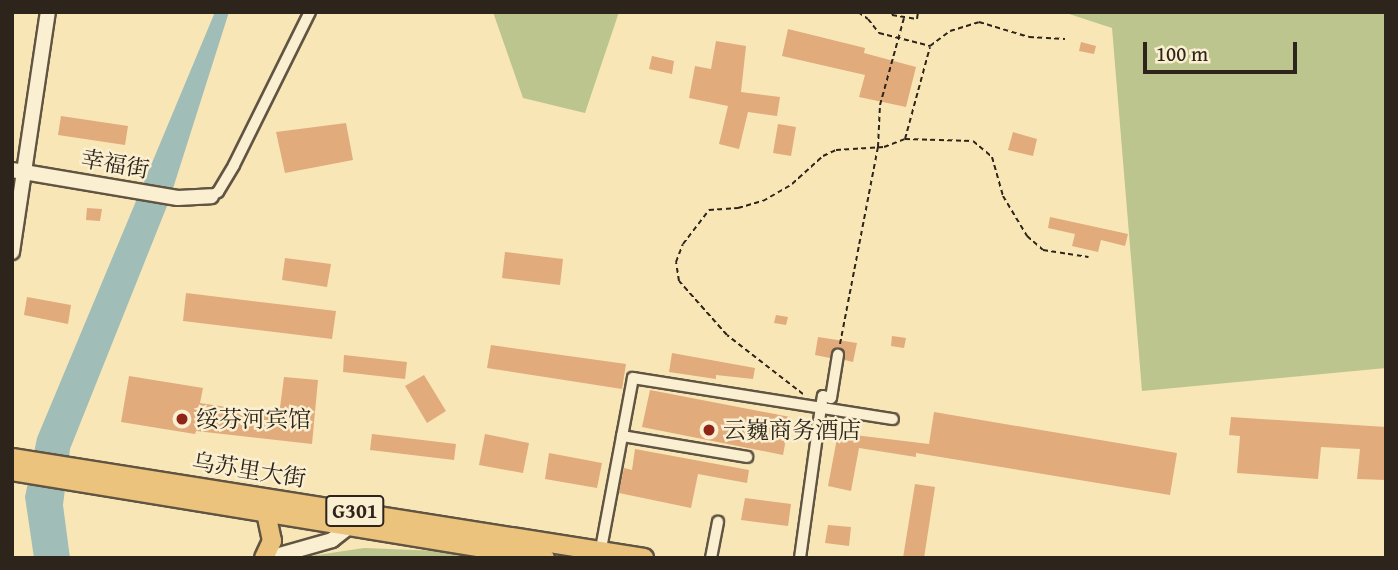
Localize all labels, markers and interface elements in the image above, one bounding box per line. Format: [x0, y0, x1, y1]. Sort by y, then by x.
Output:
scale bar [1146, 28, 1300, 72]
text: 100 m [1156, 38, 1208, 69]
street label: 幸福街 [79, 144, 151, 184]
place label: 绥芬河宾馆 [196, 405, 311, 433]
marker: 绥芬河宾馆 [174, 411, 190, 427]
place label: 云巍商务酒店 [723, 416, 861, 444]
marker: 云巍商务酒店 [701, 422, 717, 438]
street label: 乌苏里大街 [190, 447, 308, 493]
road number: G301 [325, 494, 385, 528]

